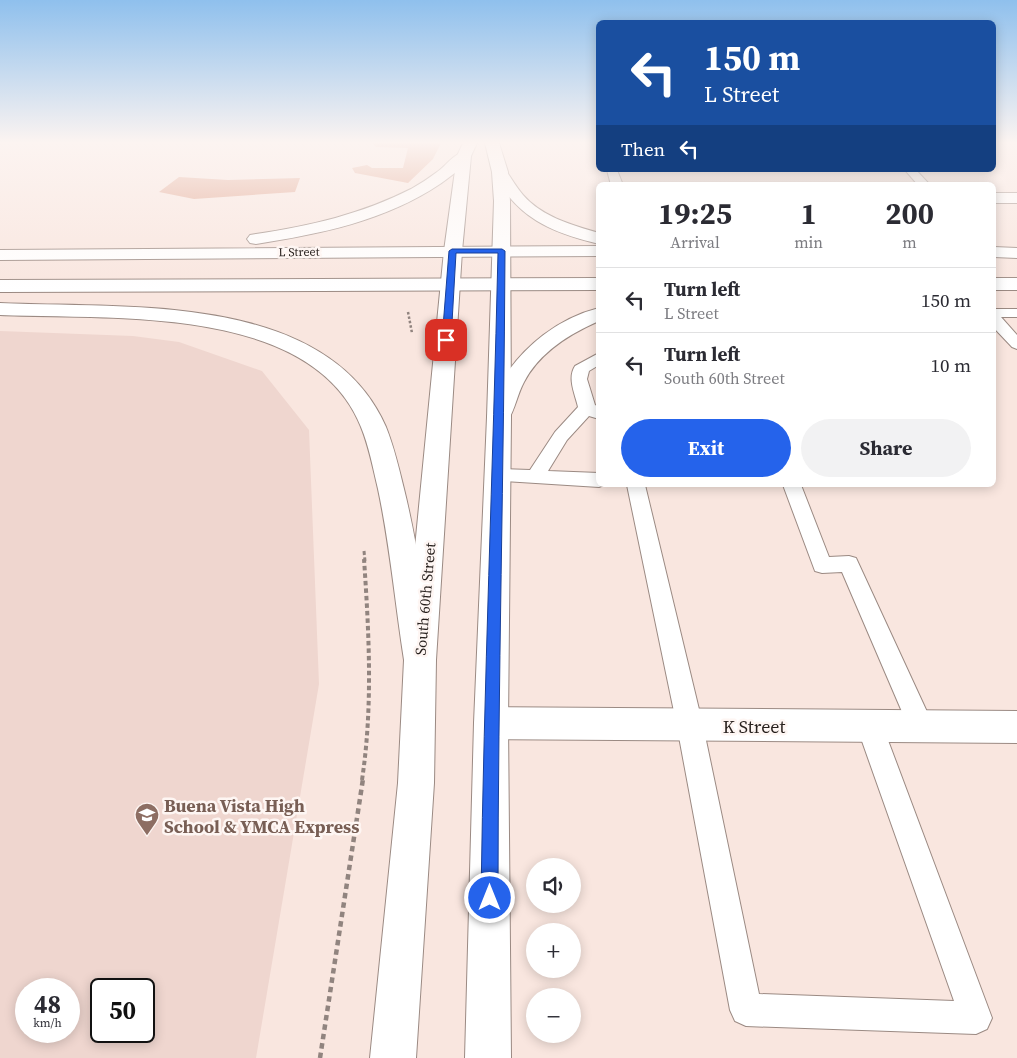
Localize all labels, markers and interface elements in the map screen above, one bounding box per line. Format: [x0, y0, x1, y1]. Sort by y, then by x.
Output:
text: 150 m [704, 34, 800, 82]
icon: left [621, 40, 686, 105]
text: L Street [704, 79, 779, 109]
icon: left [675, 135, 703, 163]
text: Then [621, 136, 665, 162]
text: 19:25 [658, 193, 732, 234]
text: 1 [800, 193, 817, 234]
text: 200 [885, 193, 934, 234]
text: Arrival [670, 231, 720, 253]
text: min [794, 231, 823, 253]
text: m [902, 231, 917, 253]
street label: L Street [278, 244, 320, 260]
text: Turn left [664, 276, 740, 302]
icon: left [621, 286, 649, 314]
text: 150 m [921, 287, 971, 313]
text: L Street [664, 302, 719, 324]
pin [425, 319, 467, 361]
icon: arrive [432, 326, 460, 354]
text: Turn left [664, 341, 740, 367]
icon: left [621, 351, 649, 379]
text: 10 m [930, 352, 971, 378]
text: South 60th Street [664, 367, 785, 389]
button: Exit [621, 419, 791, 477]
button: Share [801, 419, 971, 477]
street label: South 60th Street [410, 542, 440, 656]
street label: K Street [723, 714, 786, 739]
place label: Buena Vista High School & YMCA Express [164, 793, 359, 839]
school or university icon: Buena Vista High School & YMCA Express [134, 802, 160, 836]
map controls [526, 858, 581, 1043]
button: sound [526, 858, 581, 913]
position arrow [463, 871, 515, 923]
button: + [526, 923, 581, 978]
speed limit sign: 50 [90, 978, 155, 1043]
text: 48 [34, 987, 61, 1021]
button: − [526, 988, 581, 1043]
text: km/h [33, 1015, 62, 1031]

